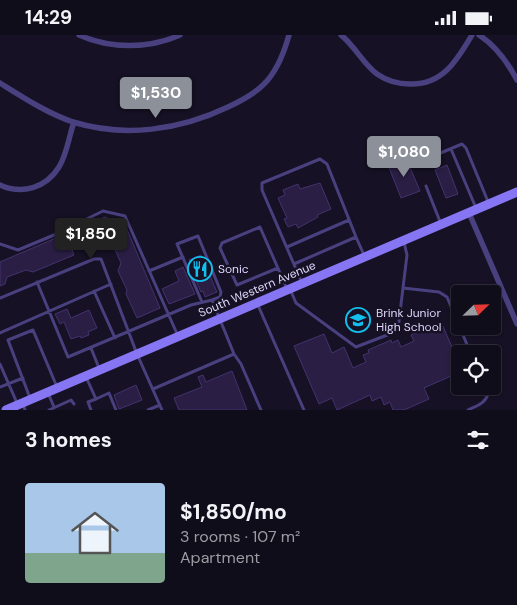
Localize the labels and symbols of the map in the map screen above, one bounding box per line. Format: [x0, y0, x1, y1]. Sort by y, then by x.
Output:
pin: $1,530 [115, 77, 197, 119]
pin: $1,080 [363, 135, 445, 178]
pin: $1,850 [50, 217, 132, 260]
restaurant icon: Sonic [187, 256, 213, 282]
street label: South Western Avenue [196, 257, 318, 321]
place label: Sonic [218, 261, 249, 277]
north arrow [451, 285, 501, 335]
place label: Brink Junior High School [376, 305, 441, 335]
school or university icon: Brink Junior High School [345, 307, 371, 333]

